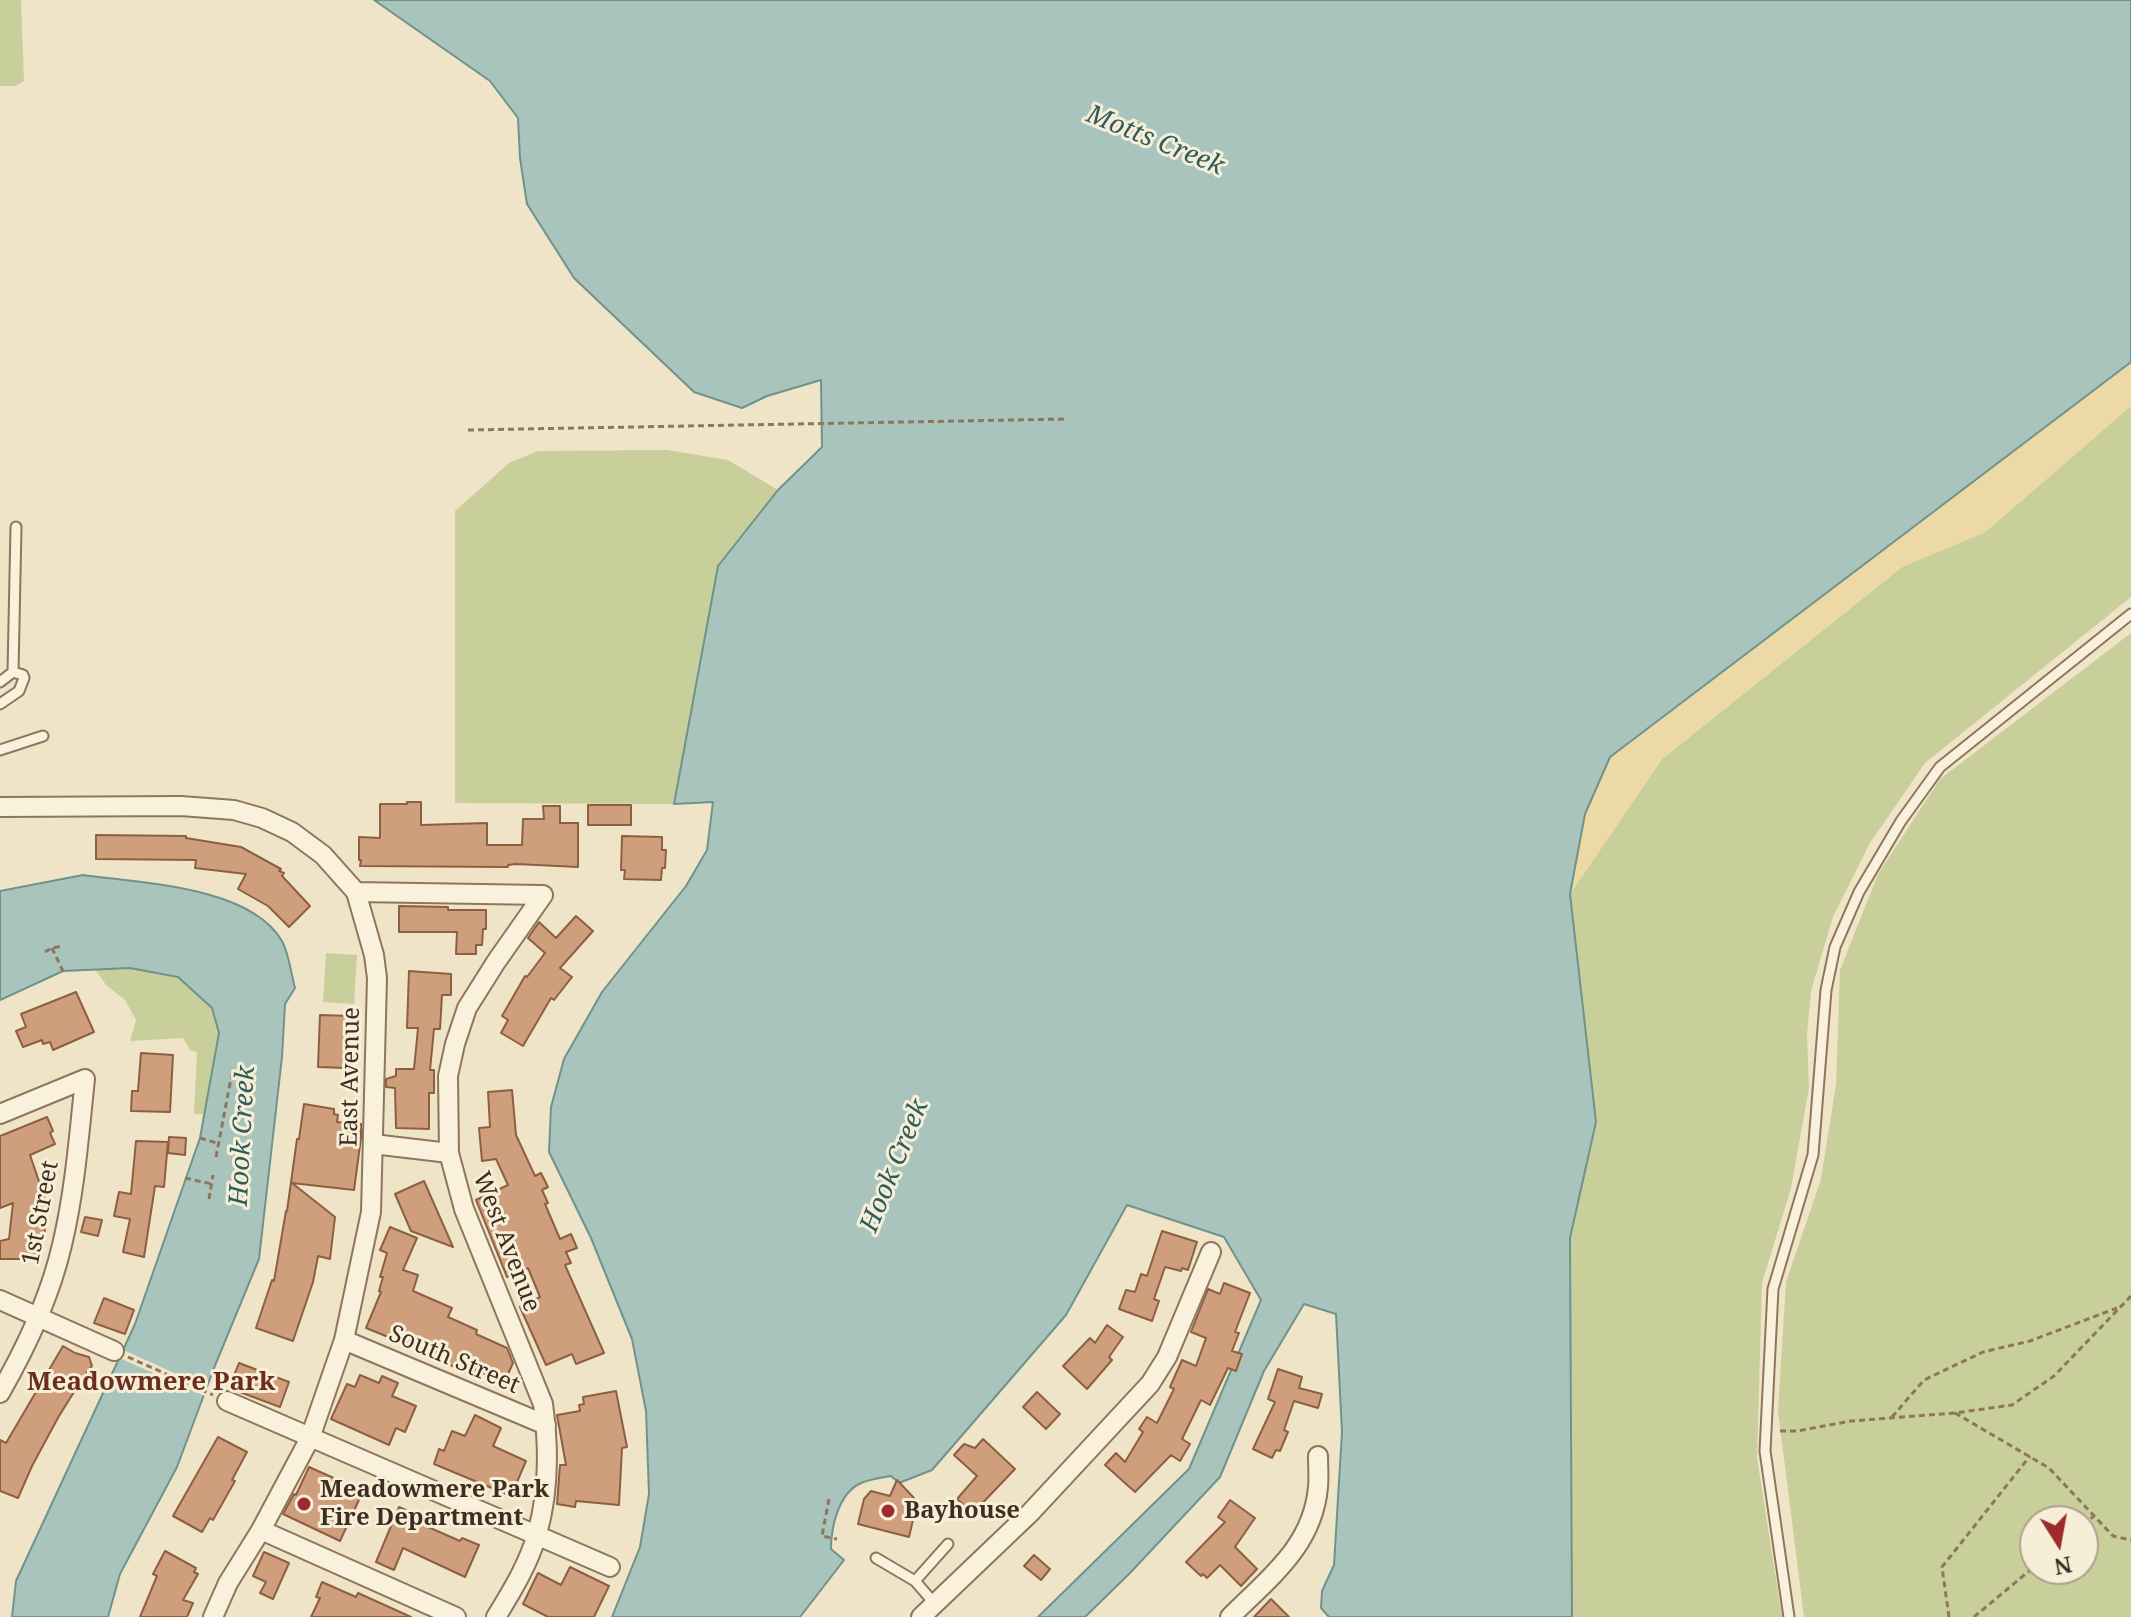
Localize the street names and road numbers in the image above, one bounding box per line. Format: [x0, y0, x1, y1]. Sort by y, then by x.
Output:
street label: East Avenue [335, 1007, 367, 1147]
street label: 1st Street [17, 1158, 65, 1268]
street label: West Avenue [466, 1168, 546, 1316]
street label: South Street [384, 1320, 524, 1400]

